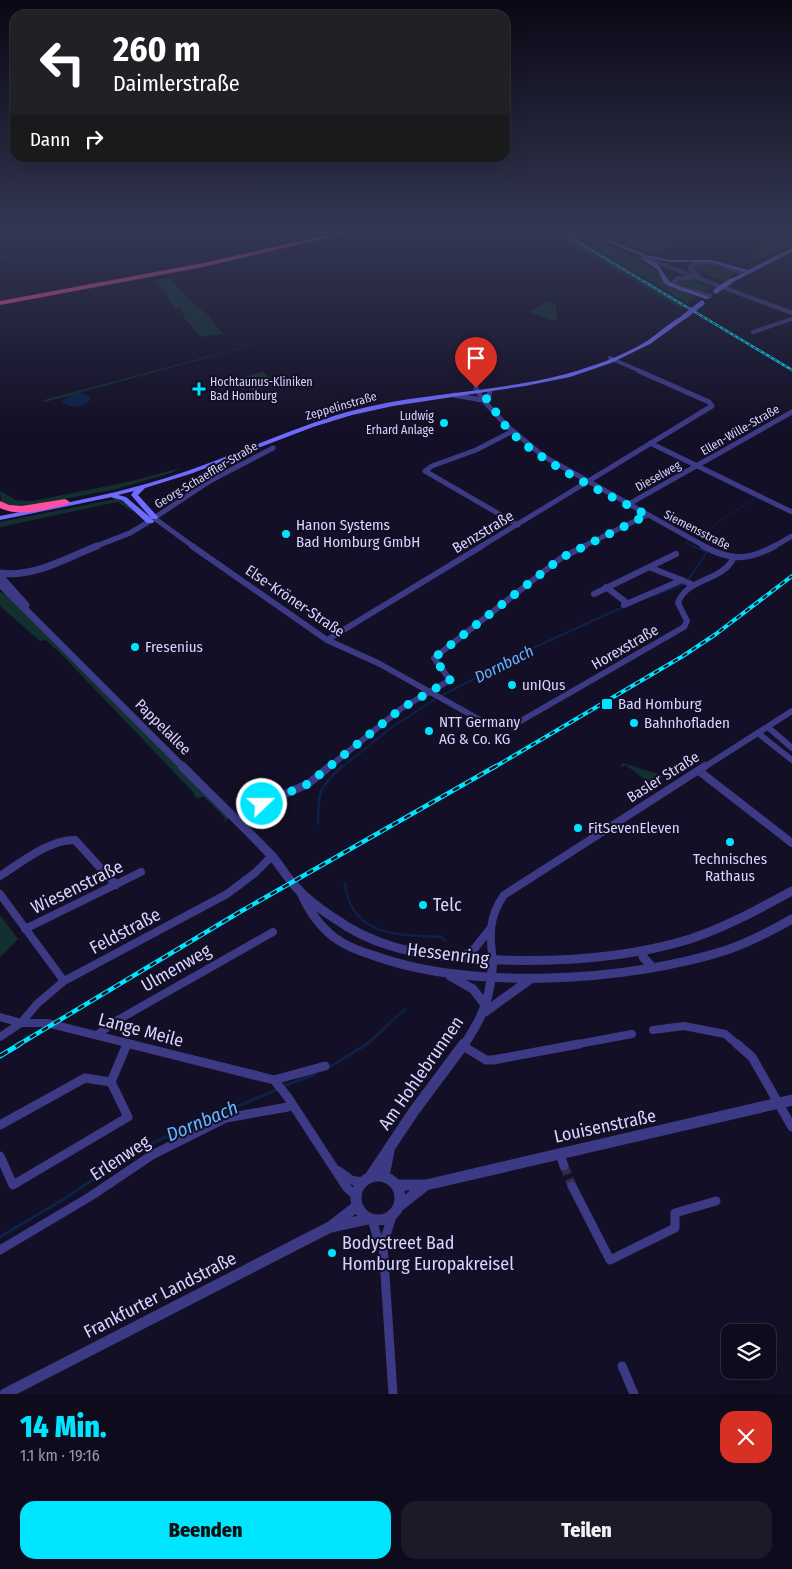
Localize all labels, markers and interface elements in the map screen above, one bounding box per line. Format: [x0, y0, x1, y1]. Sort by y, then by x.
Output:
text: 260 m [113, 28, 201, 70]
icon: left [30, 30, 95, 95]
text: Daimlerstraße [113, 70, 240, 97]
icon: right [80, 125, 108, 153]
text: Dann [30, 128, 70, 151]
pin [455, 337, 497, 388]
icon: arrive [462, 344, 490, 372]
place label: Hochtaunus-Kliniken Bad Homburg [210, 375, 313, 403]
marker: Hochtaunus-Kliniken Bad Homburg [192, 382, 206, 396]
street label: Zeppelinstraße [304, 389, 378, 423]
street label: Ellen-Wille-Straße [698, 402, 782, 458]
place label: Ludwig Erhard Anlage [366, 409, 434, 437]
marker: Ludwig Erhard Anlage [438, 417, 450, 429]
street label: Georg-Schaeffler-Straße [152, 439, 260, 511]
street label: Dieselweg [633, 458, 683, 494]
street label: Benzstraße [449, 507, 517, 557]
street label: Siemensstraße [662, 507, 733, 553]
place label: Hanon Systems Bad Homburg GmbH [296, 516, 420, 551]
marker: Hanon Systems Bad Homburg GmbH [280, 528, 292, 540]
street label: Else-Kröner-Straße [242, 561, 348, 641]
street label: Horexstraße [588, 621, 662, 673]
place label: Fresenius [145, 638, 203, 656]
marker: Fresenius [129, 641, 141, 653]
water label: Dornbach [471, 641, 537, 687]
place label: unIQus [522, 676, 565, 694]
marker: unIQus [506, 679, 518, 691]
street label: Pappelallee [131, 695, 195, 759]
place label: Bad Homburg [618, 695, 702, 713]
marker: Bad Homburg [600, 697, 614, 711]
place label: NTT Germany AG & Co. KG [439, 713, 520, 748]
place label: Bahnhofladen [644, 714, 730, 732]
marker: Bahnhofladen [628, 717, 640, 729]
marker: NTT Germany AG & Co. KG [423, 725, 435, 737]
street label: Basler Straße [624, 748, 702, 806]
position arrow [235, 777, 287, 829]
place label: FitSevenEleven [588, 819, 680, 837]
marker: FitSevenEleven [572, 822, 584, 834]
marker: Technisches Rathaus [724, 836, 736, 848]
place label: Technisches Rathaus [693, 850, 767, 885]
street label: Wiesenstraße [27, 855, 127, 919]
place label: Telc [433, 894, 462, 916]
marker: Telc [417, 899, 429, 911]
street label: Feldstraße [86, 903, 164, 959]
street label: Hessenring [406, 938, 491, 970]
street label: Ulmenweg [137, 939, 215, 997]
street label: Lange Meile [96, 1008, 186, 1052]
street label: Am Hohlebrunnen [374, 1012, 468, 1134]
water label: Dornbach [163, 1096, 241, 1146]
street label: Louisenstraße [552, 1104, 658, 1148]
street label: Erlenweg [86, 1130, 154, 1185]
place label: Bodystreet Bad Homburg Europakreisel [342, 1232, 514, 1275]
street label: Frankfurter Landstraße [80, 1247, 240, 1343]
marker: Bodystreet Bad Homburg Europakreisel [326, 1247, 338, 1259]
map controls [721, 1324, 776, 1379]
button: layers [721, 1324, 776, 1379]
text: 14 Min. [20, 1409, 107, 1445]
button: close [720, 1411, 772, 1463]
text: 1.1 km · 19:16 [20, 1446, 100, 1465]
button: Beenden [20, 1501, 391, 1559]
button: Teilen [401, 1501, 772, 1559]

